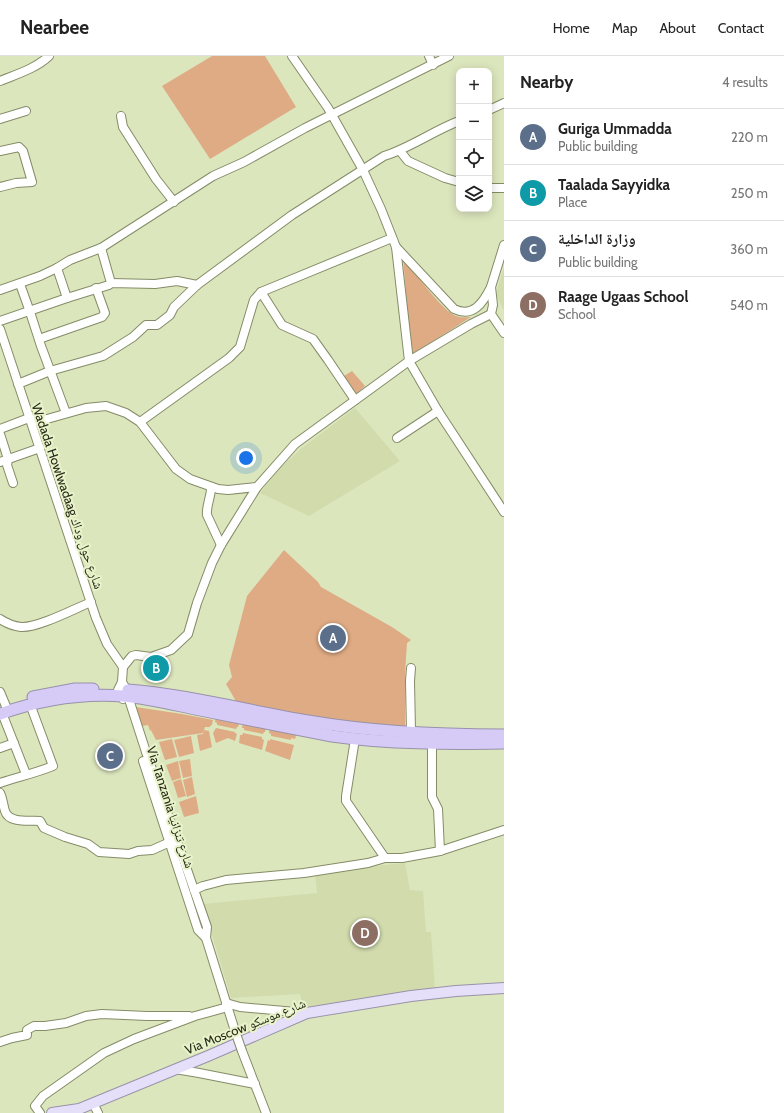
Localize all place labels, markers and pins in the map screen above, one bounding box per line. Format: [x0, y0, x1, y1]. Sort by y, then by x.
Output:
pin: A [320, 623, 346, 653]
pin: B [143, 653, 169, 683]
pin: C [97, 741, 123, 771]
pin: D [352, 918, 378, 948]

